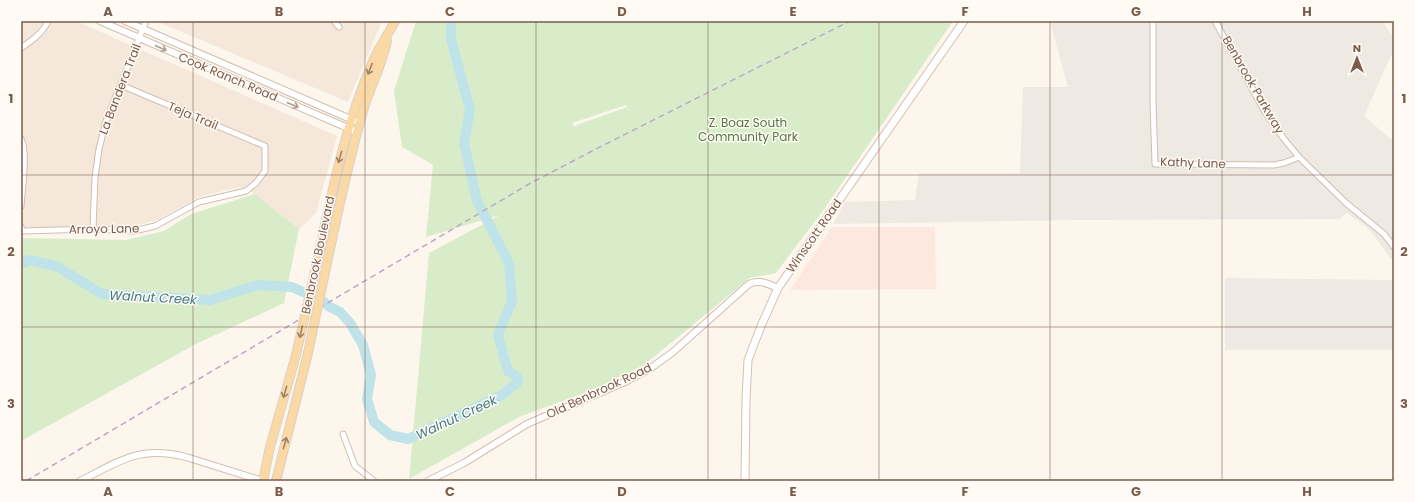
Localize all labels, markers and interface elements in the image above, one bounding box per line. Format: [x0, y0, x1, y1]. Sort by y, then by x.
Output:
text: A [103, 2, 113, 21]
text: B [275, 2, 284, 21]
text: C [445, 2, 455, 21]
text: D [617, 2, 627, 21]
text: E [789, 2, 797, 21]
text: F [961, 2, 969, 21]
text: G [1131, 2, 1141, 21]
text: H [1302, 2, 1312, 21]
street label: Benbrook Parkway [1219, 33, 1288, 137]
north arrow [1337, 38, 1377, 78]
text: N [1353, 40, 1361, 56]
street label: La Bandera Trail [94, 41, 145, 137]
one-way arrow [154, 45, 166, 53]
street label: Cook Ranch Road [176, 48, 281, 105]
one-way arrow [366, 63, 374, 75]
text: 1 [9, 89, 13, 108]
text: 1 [1402, 89, 1406, 108]
street label: Teja Trail [165, 97, 221, 134]
one-way arrow [287, 102, 299, 110]
park label: Z. Boaz South Community Park [698, 114, 799, 145]
one-way arrow [336, 151, 343, 164]
street label: Kathy Lane [1160, 153, 1226, 172]
street label: Benbrook Boulevard [297, 194, 338, 316]
street label: Winscott Road [782, 195, 845, 276]
street label: Arroyo Lane [68, 219, 140, 238]
text: 2 [7, 242, 15, 261]
text: 2 [1400, 242, 1408, 261]
water label: Walnut Creek [109, 286, 199, 309]
one-way arrow [296, 325, 304, 338]
street label: Old Benbrook Road [543, 359, 654, 422]
one-way arrow [281, 386, 288, 399]
water label: Walnut Creek [412, 390, 501, 445]
text: 3 [7, 394, 15, 413]
text: 3 [1400, 394, 1408, 413]
one-way arrow [282, 437, 289, 450]
text: A [103, 482, 113, 501]
text: B [275, 482, 284, 501]
text: C [445, 482, 455, 501]
text: D [617, 482, 627, 501]
text: E [789, 482, 797, 501]
text: F [961, 482, 969, 501]
text: G [1131, 482, 1141, 501]
text: H [1302, 482, 1312, 501]

